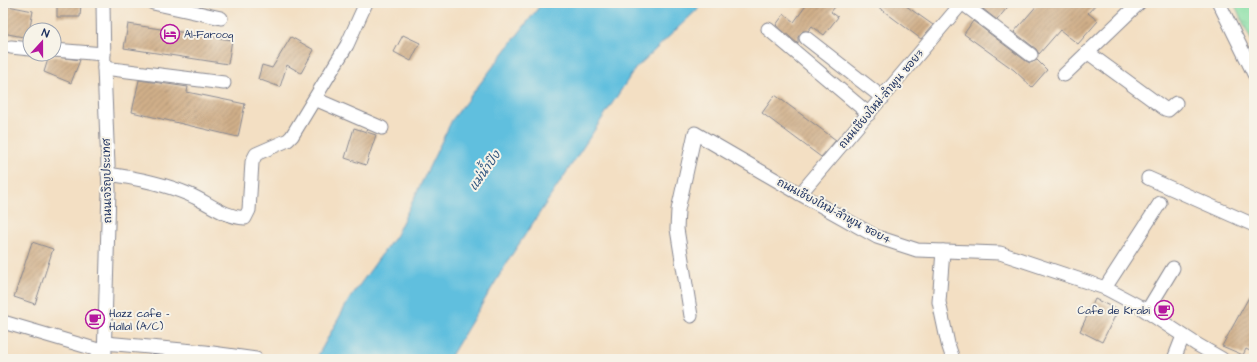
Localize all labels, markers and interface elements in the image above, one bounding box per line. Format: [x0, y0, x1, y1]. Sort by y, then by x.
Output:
north arrow [22, 22, 62, 62]
hotel icon: Al-Farooq [159, 23, 181, 45]
text: N [39, 25, 51, 41]
place label: Al-Farooq [184, 27, 234, 42]
street label: ถนนเชียงใหม่-ลำพูน ซอย3 [834, 45, 928, 152]
street label: ถนนเจริญประเทศ [99, 137, 115, 223]
water label: แม่น้ำปิง [463, 145, 505, 194]
street label: ถนนเชียงใหม่-ลำพูน ซอย4 [774, 174, 894, 249]
cafe icon: Cafe de Krabi [1153, 299, 1175, 321]
place label: Cafe de Krabi [1078, 303, 1150, 318]
place label: Hazz cafe - Hallal (A/C) [109, 306, 170, 334]
cafe icon: Hazz cafe - Hallal (A/C) [84, 308, 106, 330]

